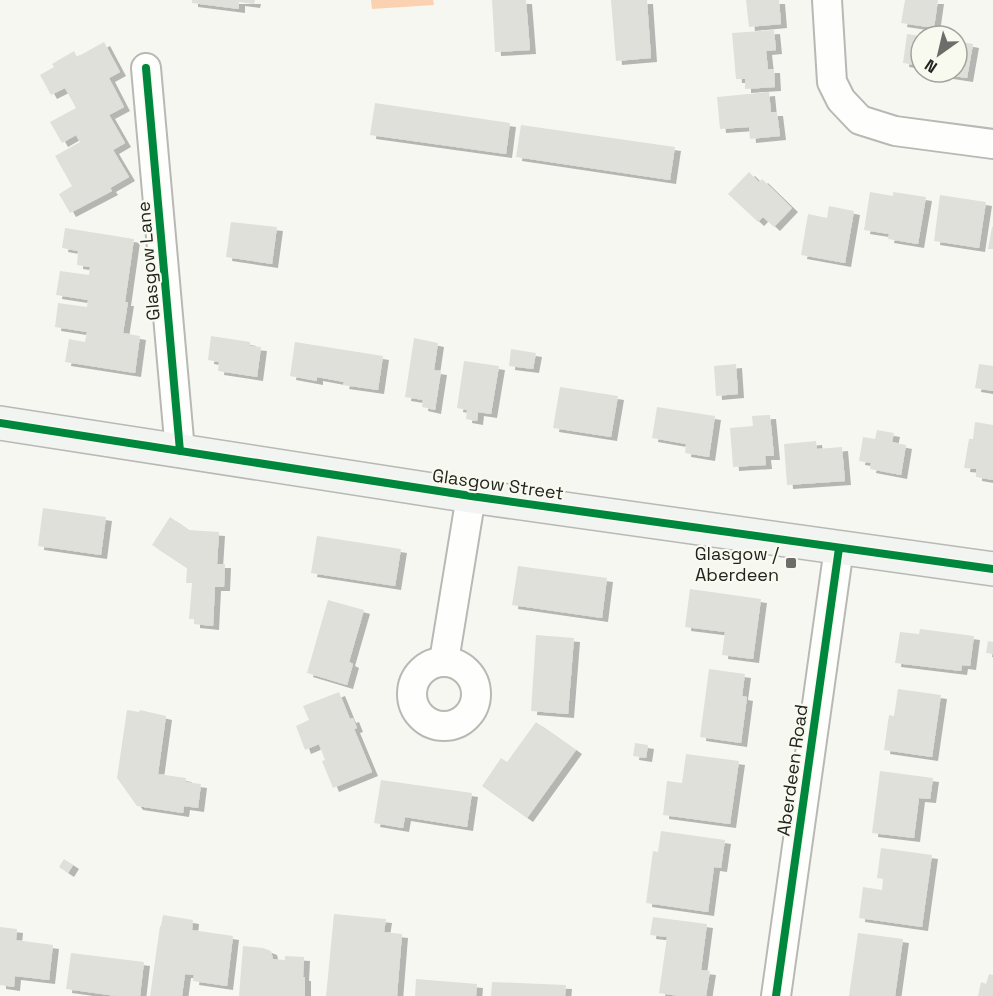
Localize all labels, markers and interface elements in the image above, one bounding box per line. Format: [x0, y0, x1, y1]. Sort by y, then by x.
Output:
north arrow [909, 24, 969, 84]
text: N [921, 54, 941, 78]
street label: Glasgow Lane [131, 200, 165, 322]
street label: Glasgow Street [431, 463, 565, 505]
place label: Glasgow / Aberdeen [695, 542, 779, 586]
marker: Glasgow / Aberdeen [784, 556, 798, 570]
street label: Aberdeen Road [771, 703, 813, 837]

